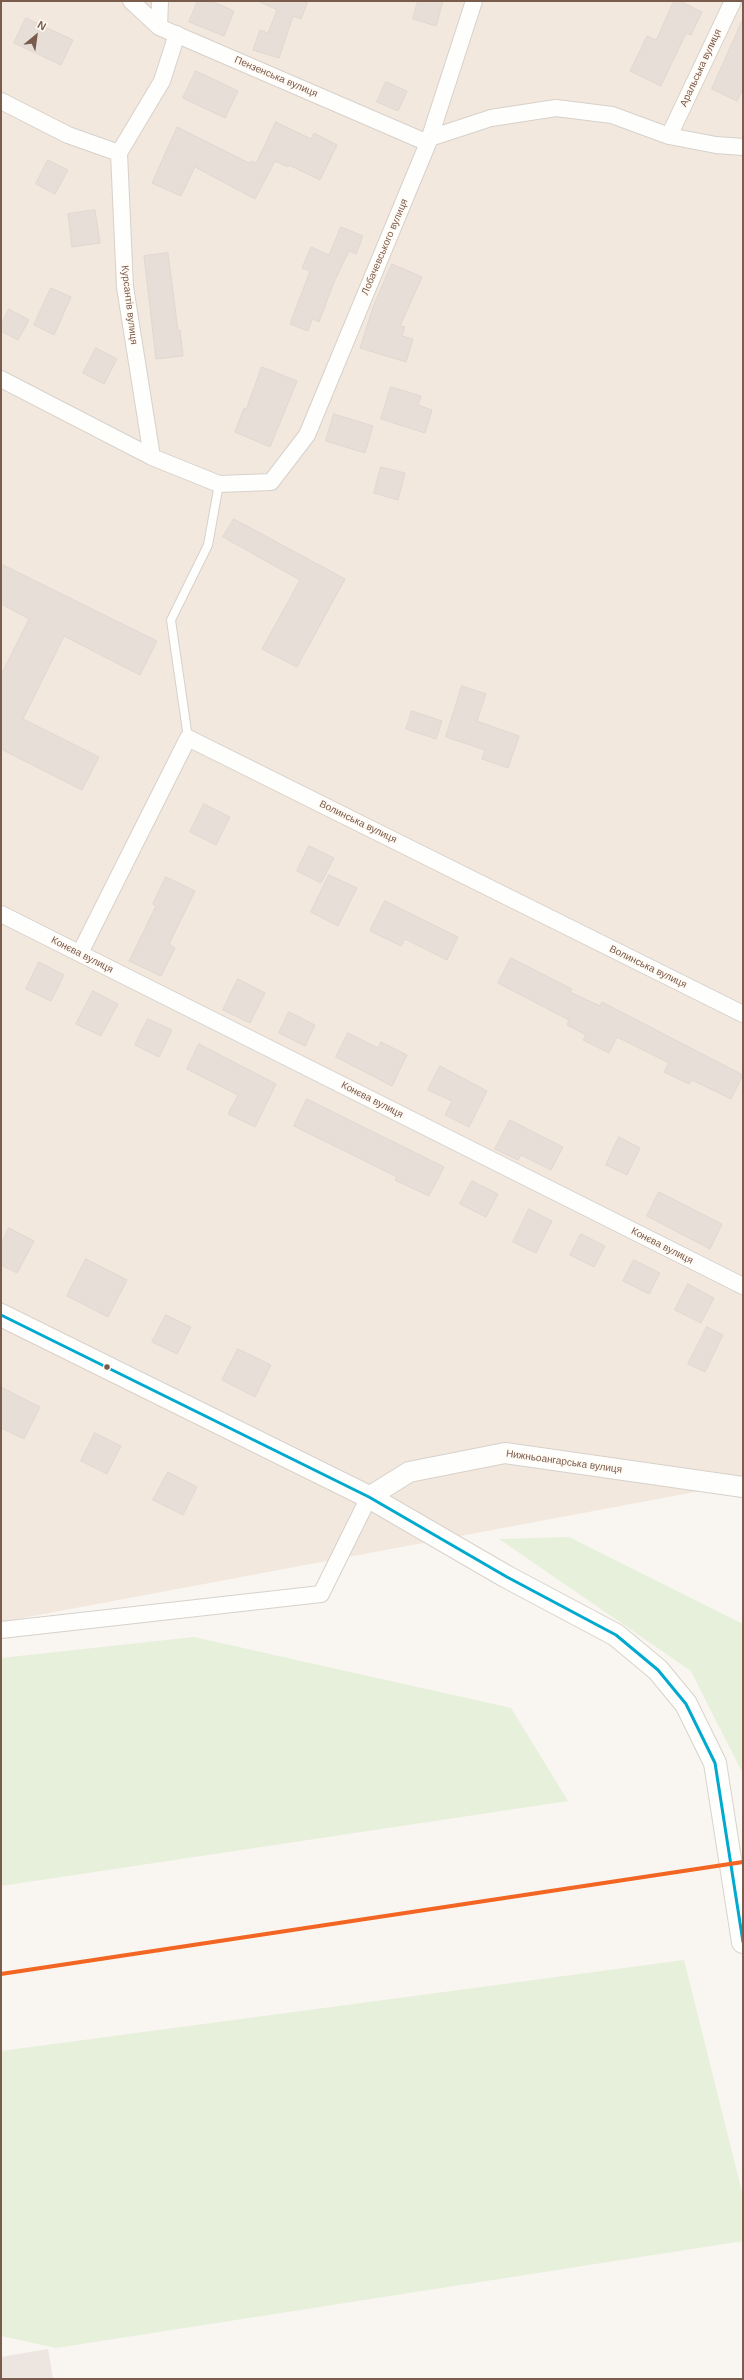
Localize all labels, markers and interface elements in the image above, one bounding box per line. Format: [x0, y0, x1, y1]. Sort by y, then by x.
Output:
north arrow [16, 16, 56, 56]
text: N [35, 18, 48, 33]
street label: Аральська вулиця [678, 27, 724, 109]
street label: Пензенська вулиця [233, 54, 319, 100]
street label: Лобачевського вулиця [359, 197, 411, 297]
street label: Курсантів вулиця [118, 265, 140, 345]
street label: Волинська вулиця [317, 798, 399, 846]
street label: Конєва вулиця [49, 934, 115, 976]
street label: Волинська вулиця [607, 943, 689, 991]
street label: Конєва вулиця [339, 1079, 405, 1121]
street label: Конєва вулиця [629, 1225, 695, 1267]
unlabelled marker [102, 1362, 112, 1372]
street label: Нижньоангарська вулиця [505, 1448, 623, 1476]

